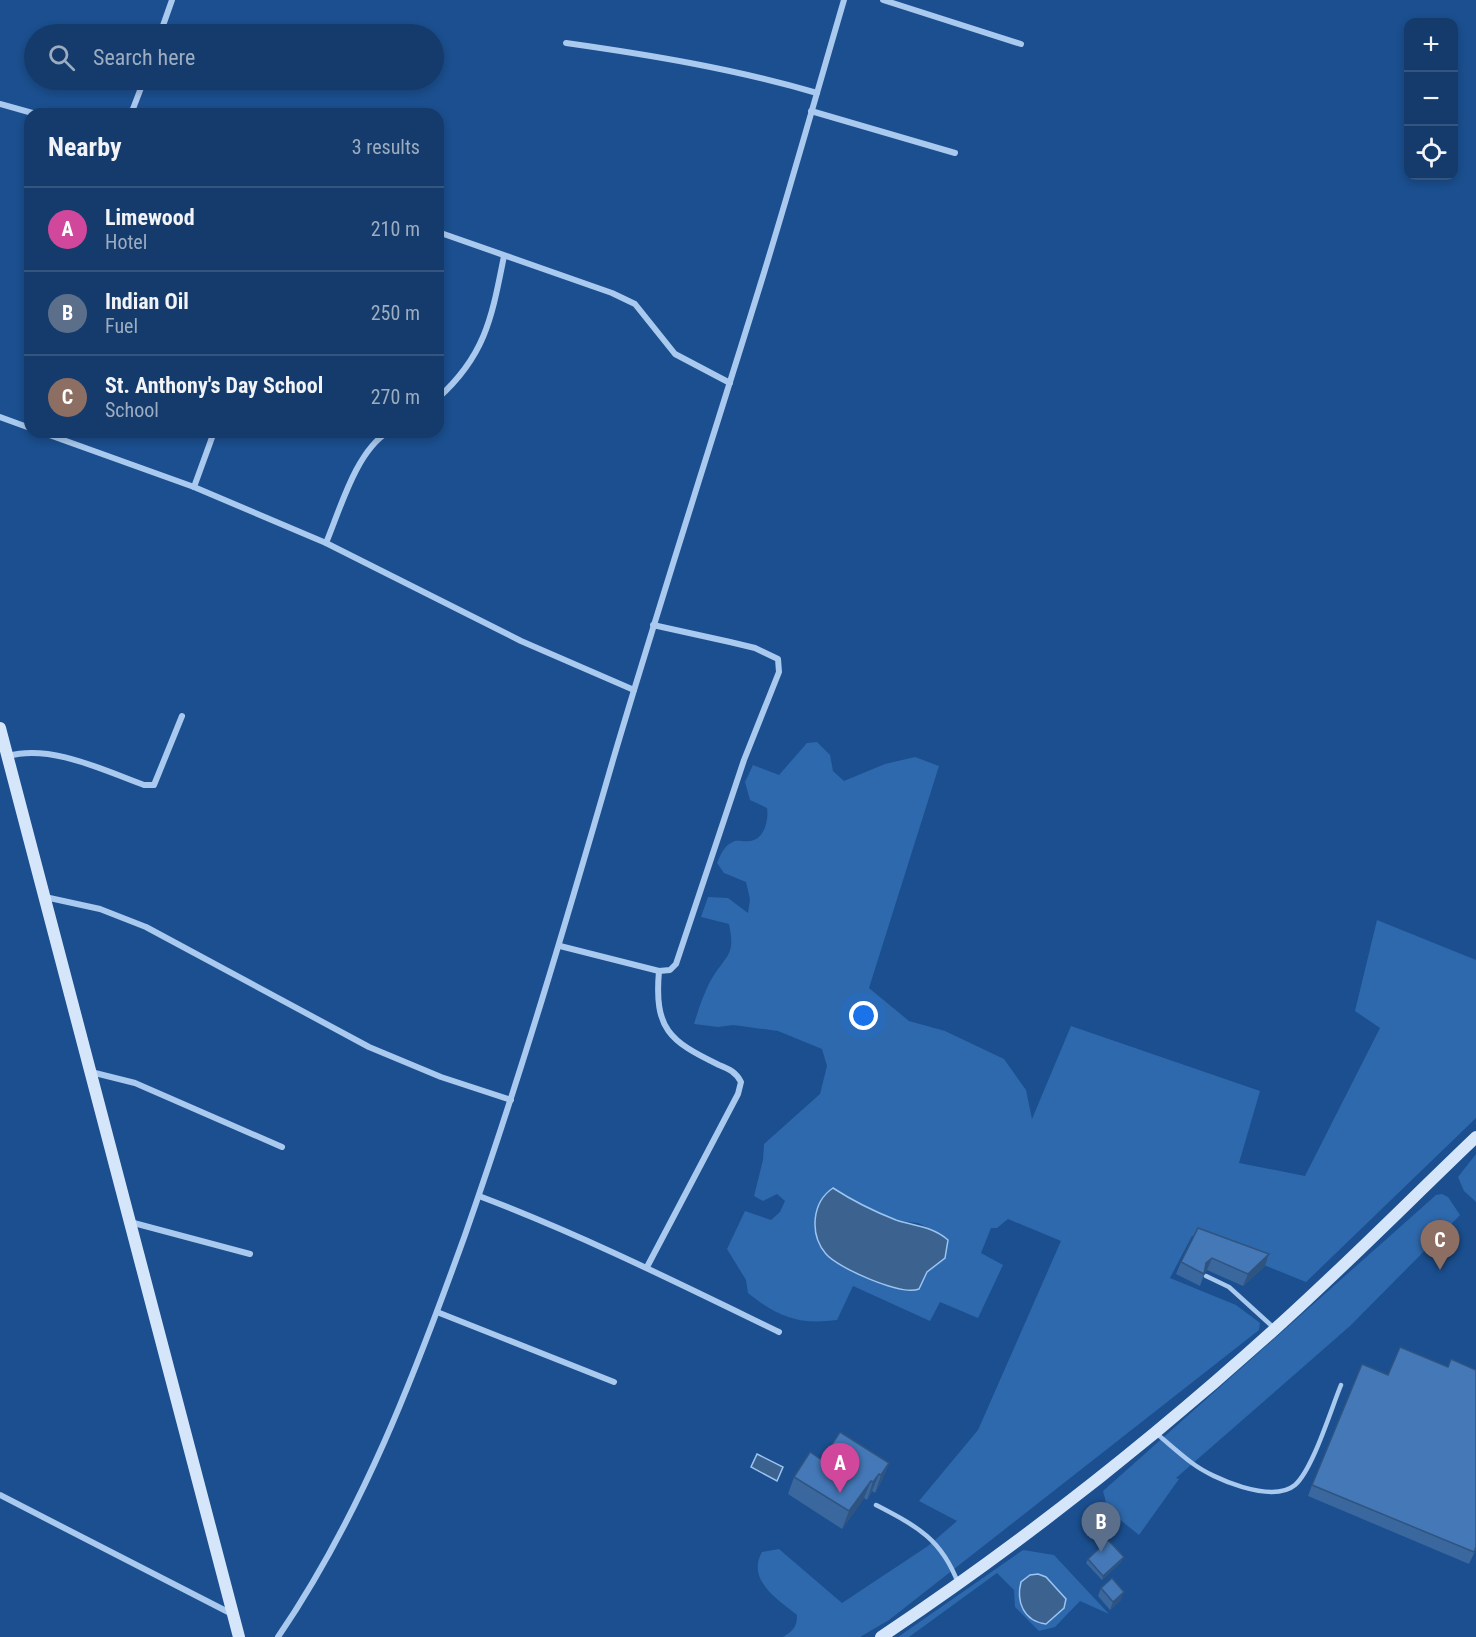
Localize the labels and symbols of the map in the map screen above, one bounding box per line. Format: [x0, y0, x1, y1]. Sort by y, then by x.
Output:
your location [849, 1001, 878, 1030]
pin: C [1420, 1220, 1460, 1270]
pin: A [820, 1444, 860, 1493]
pin: B [1082, 1502, 1120, 1552]

